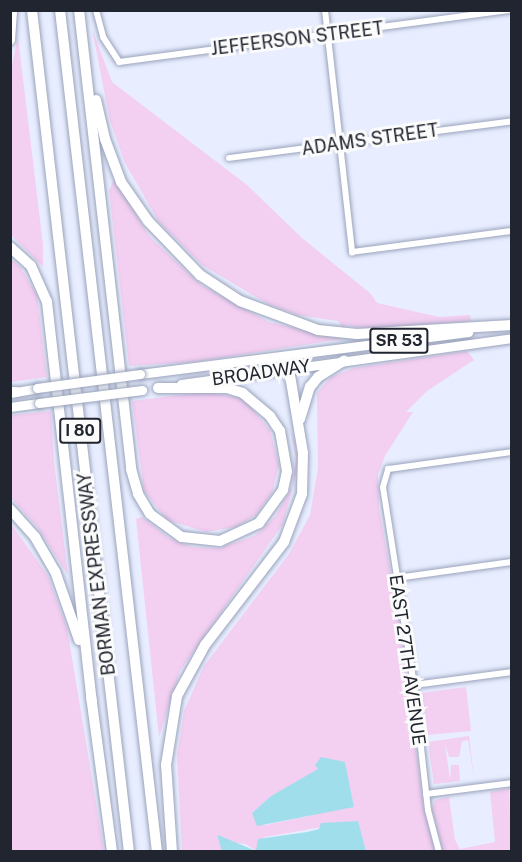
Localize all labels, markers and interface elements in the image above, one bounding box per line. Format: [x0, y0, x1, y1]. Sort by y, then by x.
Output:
street label: JEFFERSON STREET [209, 18, 385, 60]
street label: ADAMS STREET [300, 120, 440, 160]
road number: SR 53 [369, 328, 429, 354]
street label: BROADWAY [210, 355, 312, 391]
road number: I 80 [59, 418, 101, 444]
street label: BORMAN EXPRESSWAY [74, 471, 120, 677]
street label: EAST 27TH AVENUE [384, 573, 430, 747]

